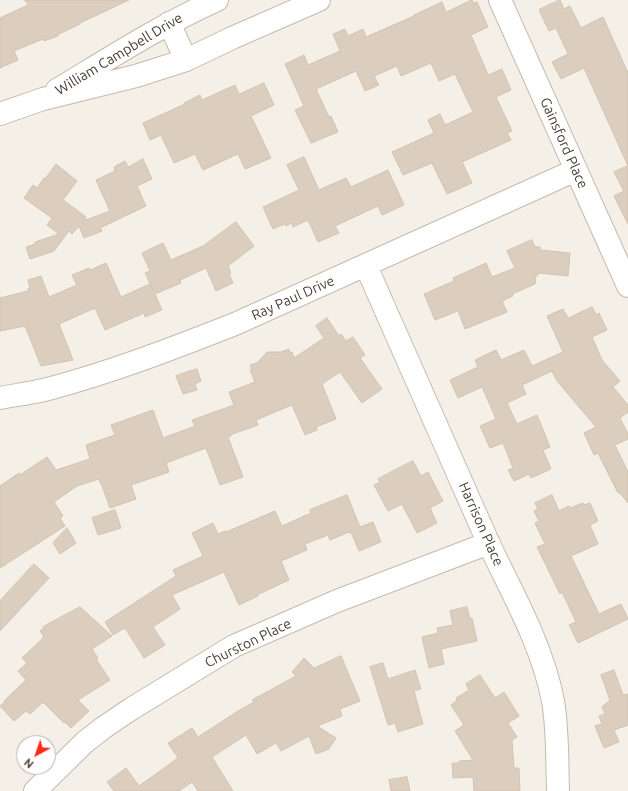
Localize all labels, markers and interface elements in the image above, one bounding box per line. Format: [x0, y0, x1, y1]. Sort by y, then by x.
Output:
street label: William Campbell Drive [52, 9, 186, 99]
street label: Gainsford Place [536, 95, 592, 191]
street label: Ray Paul Drive [249, 272, 337, 324]
street label: Harrison Place [455, 480, 507, 568]
street label: Churston Place [202, 615, 294, 671]
north arrow [16, 735, 56, 775]
text: N [22, 756, 36, 771]

